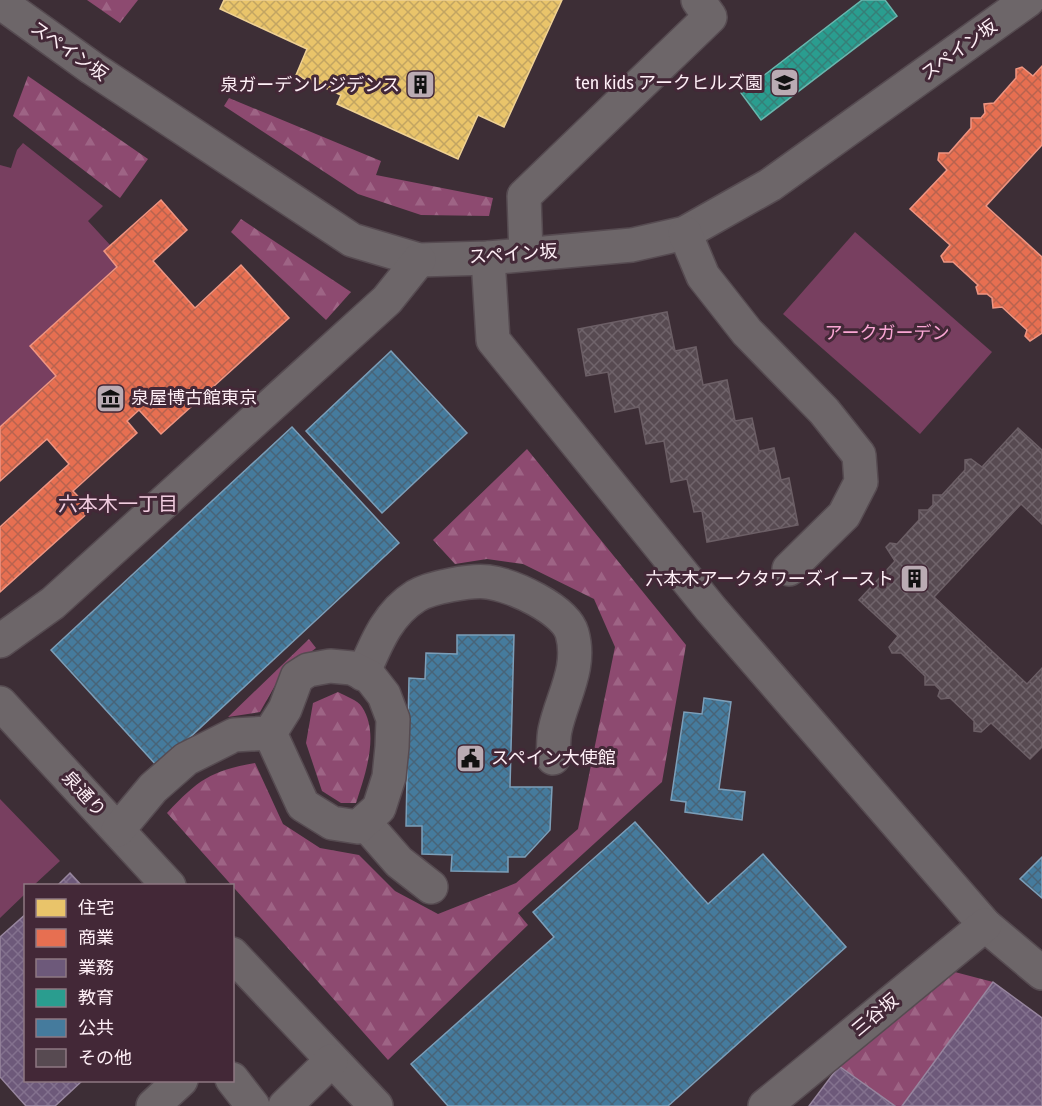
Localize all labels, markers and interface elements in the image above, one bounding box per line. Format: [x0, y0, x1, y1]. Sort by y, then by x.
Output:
street label: スペイン坂 [917, 15, 1001, 85]
street label: スペイン坂 [26, 17, 112, 85]
school or university icon: ten kids アークヒルズ園 [768, 67, 800, 99]
building icon: 泉ガーデンレジデンス [405, 69, 437, 101]
place label: ten kids アークヒルズ園 [575, 72, 763, 94]
place label: 泉ガーデンレジデンス [220, 74, 400, 96]
street label: スペイン坂 [468, 240, 558, 268]
park label: アークガーデン [825, 322, 949, 344]
museum icon: 泉屋博古館東京 [94, 382, 126, 414]
place label: 泉屋博古館東京 [131, 387, 257, 409]
district label: 六本木一丁目 [58, 492, 178, 516]
building icon: 六本木アークタワーズイースト [899, 563, 931, 595]
place label: 六本木アークタワーズイースト [646, 568, 894, 590]
public building icon: スペイン大使館 [454, 742, 486, 774]
place label: スペイン大使館 [491, 747, 616, 769]
street label: 泉通り [58, 767, 110, 821]
legend [24, 884, 234, 1082]
text: 住宅 [78, 897, 114, 919]
text: 商業 [78, 927, 114, 949]
text: 業務 [78, 957, 114, 979]
text: 教育 [78, 987, 114, 1009]
street label: 三谷坂 [847, 989, 903, 1041]
text: 公共 [78, 1017, 114, 1039]
text: その他 [78, 1047, 132, 1069]

